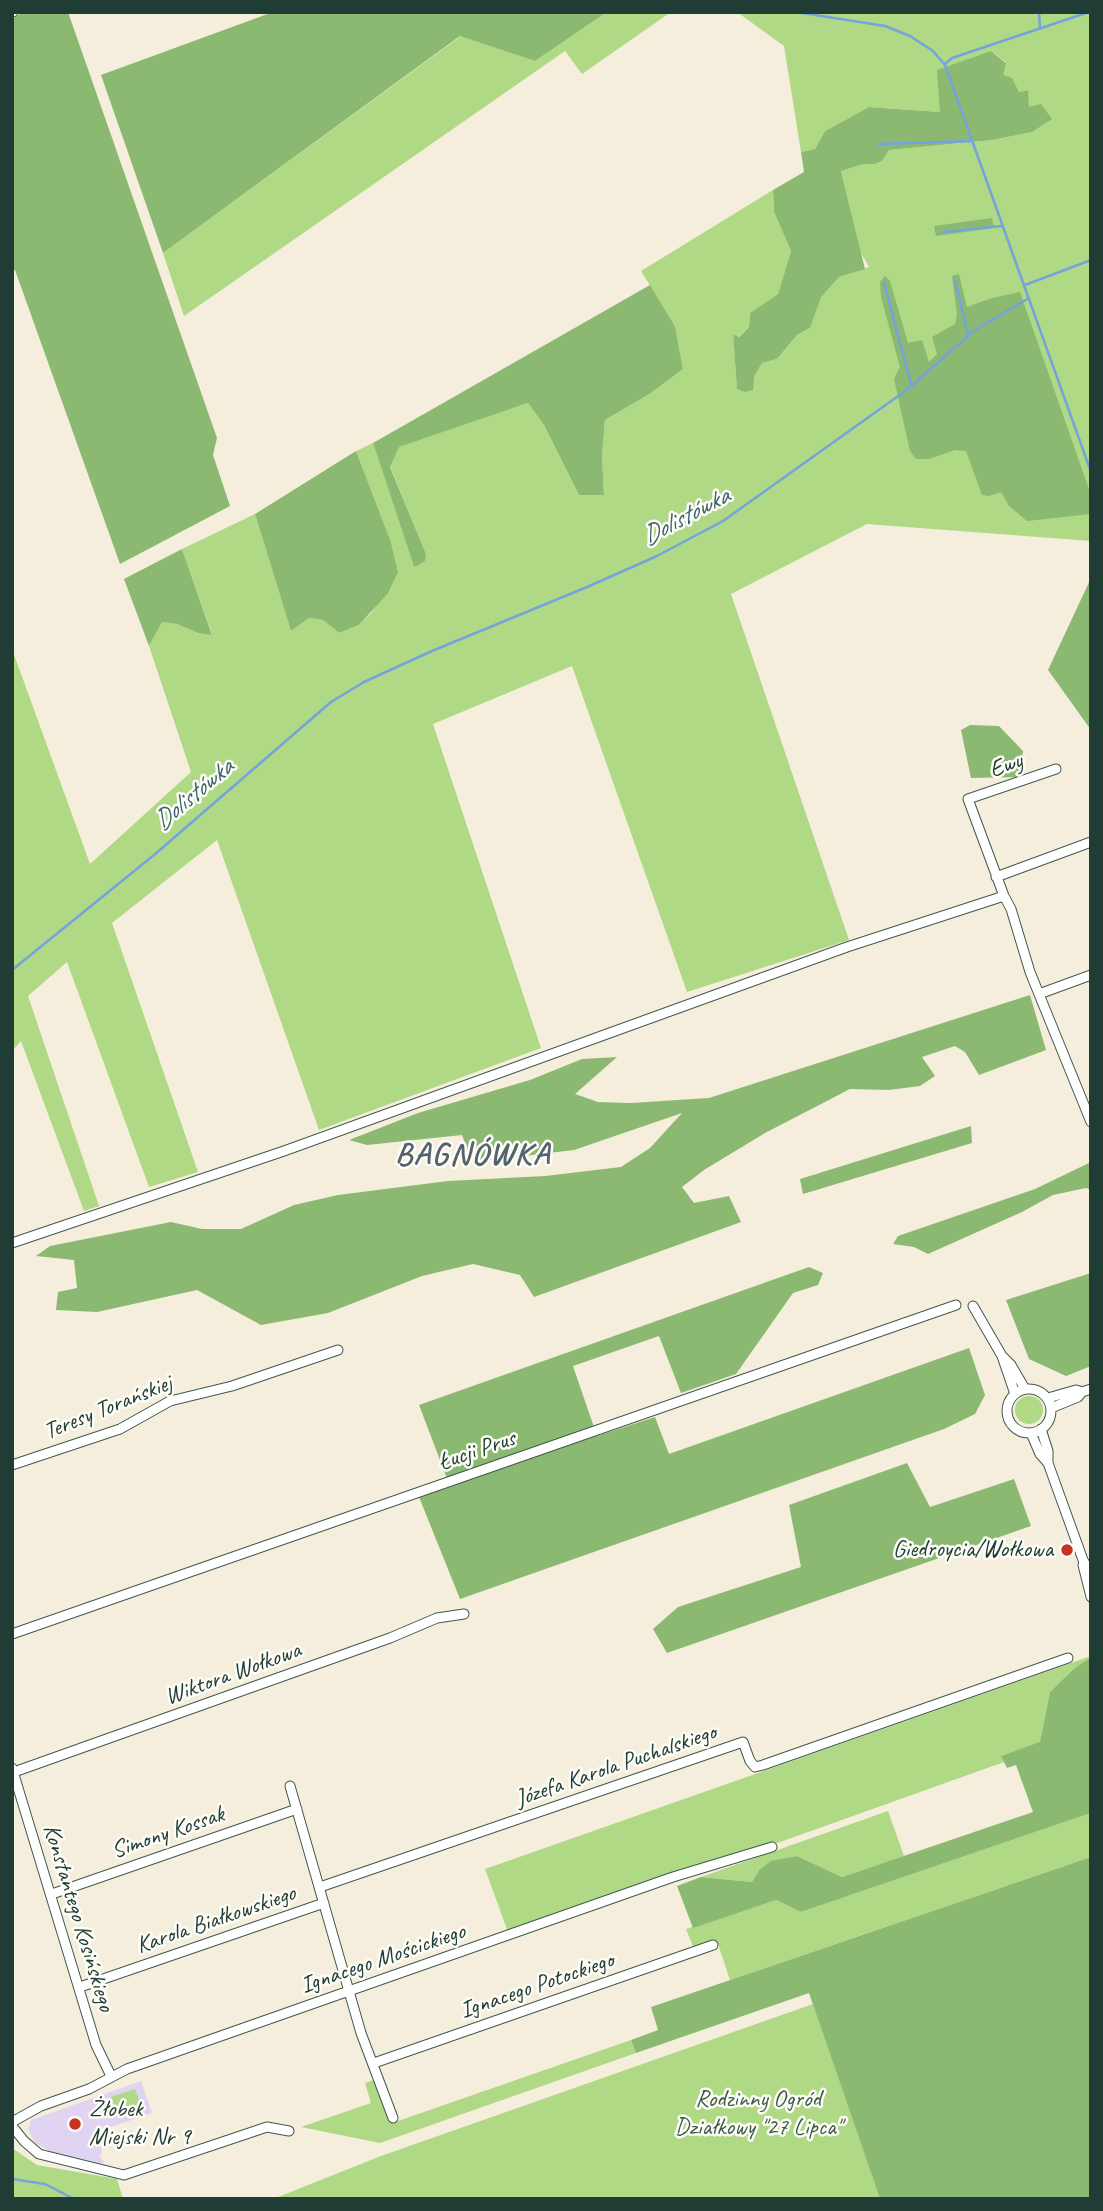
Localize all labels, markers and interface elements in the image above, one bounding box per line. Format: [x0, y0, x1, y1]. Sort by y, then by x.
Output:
water label: Dolistówka [637, 481, 735, 553]
street label: Ewy [986, 747, 1026, 785]
water label: Dolistówka [148, 753, 240, 837]
district label: BAGNÓWKA [397, 1137, 549, 1175]
street label: Teresy Torańskiej [40, 1369, 176, 1447]
street label: Łucji Prus [435, 1424, 519, 1478]
place label: Giedroycia/Wołkowa [893, 1536, 1053, 1564]
marker: Giedroycia/Wołkowa [1059, 1542, 1075, 1558]
street label: Wiktora Wołkowa [161, 1636, 305, 1712]
street label: Józefa Karola Puchalskiego [512, 1718, 720, 1814]
street label: Simony Kossak [108, 1800, 228, 1866]
street label: Konstantego Kosińskiego [36, 1821, 120, 2015]
street label: Karola Białkowskiego [133, 1879, 299, 1961]
street label: Ignacego Mościckiego [297, 1917, 469, 2001]
street label: Ignacego Potockiego [456, 1946, 618, 2026]
park label: Rodzinny Ogród Działkowy "27 Lipca" [675, 2086, 841, 2142]
place label: Żłobek Miejski Nr 9 [89, 2096, 191, 2152]
marker: Żłobek Miejski Nr 9 [67, 2116, 83, 2132]

